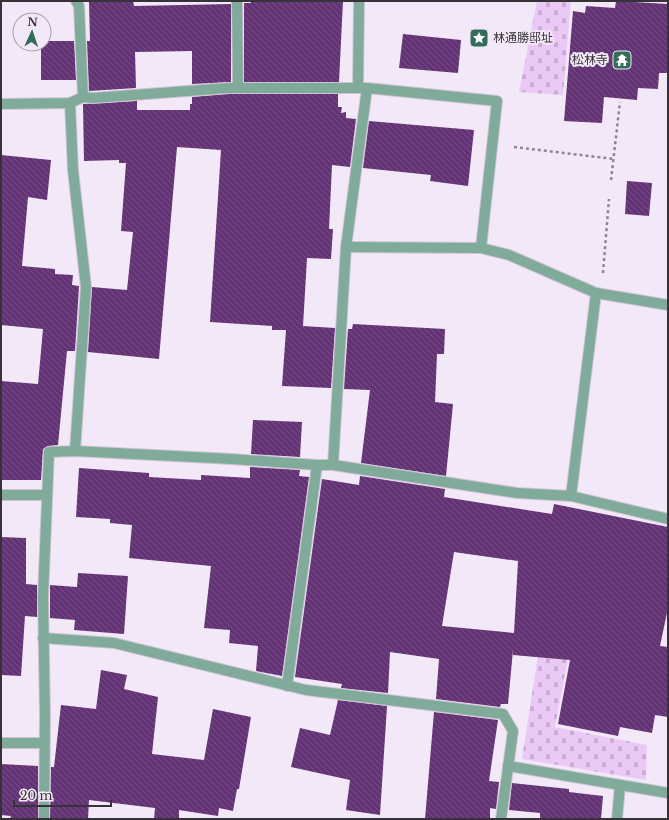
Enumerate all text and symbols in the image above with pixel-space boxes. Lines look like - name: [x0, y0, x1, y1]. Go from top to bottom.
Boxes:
- north arrow: [12, 12, 52, 52]
- text: N: [27, 15, 39, 29]
- place icon: 林通勝邸址: [468, 27, 490, 49]
- place label: 林通勝邸址: [493, 30, 553, 45]
- temple icon: 松林寺: [611, 49, 633, 71]
- place label: 松林寺: [572, 52, 608, 67]
- scale bar: [14, 782, 111, 808]
- text: 20 m: [20, 788, 52, 803]

